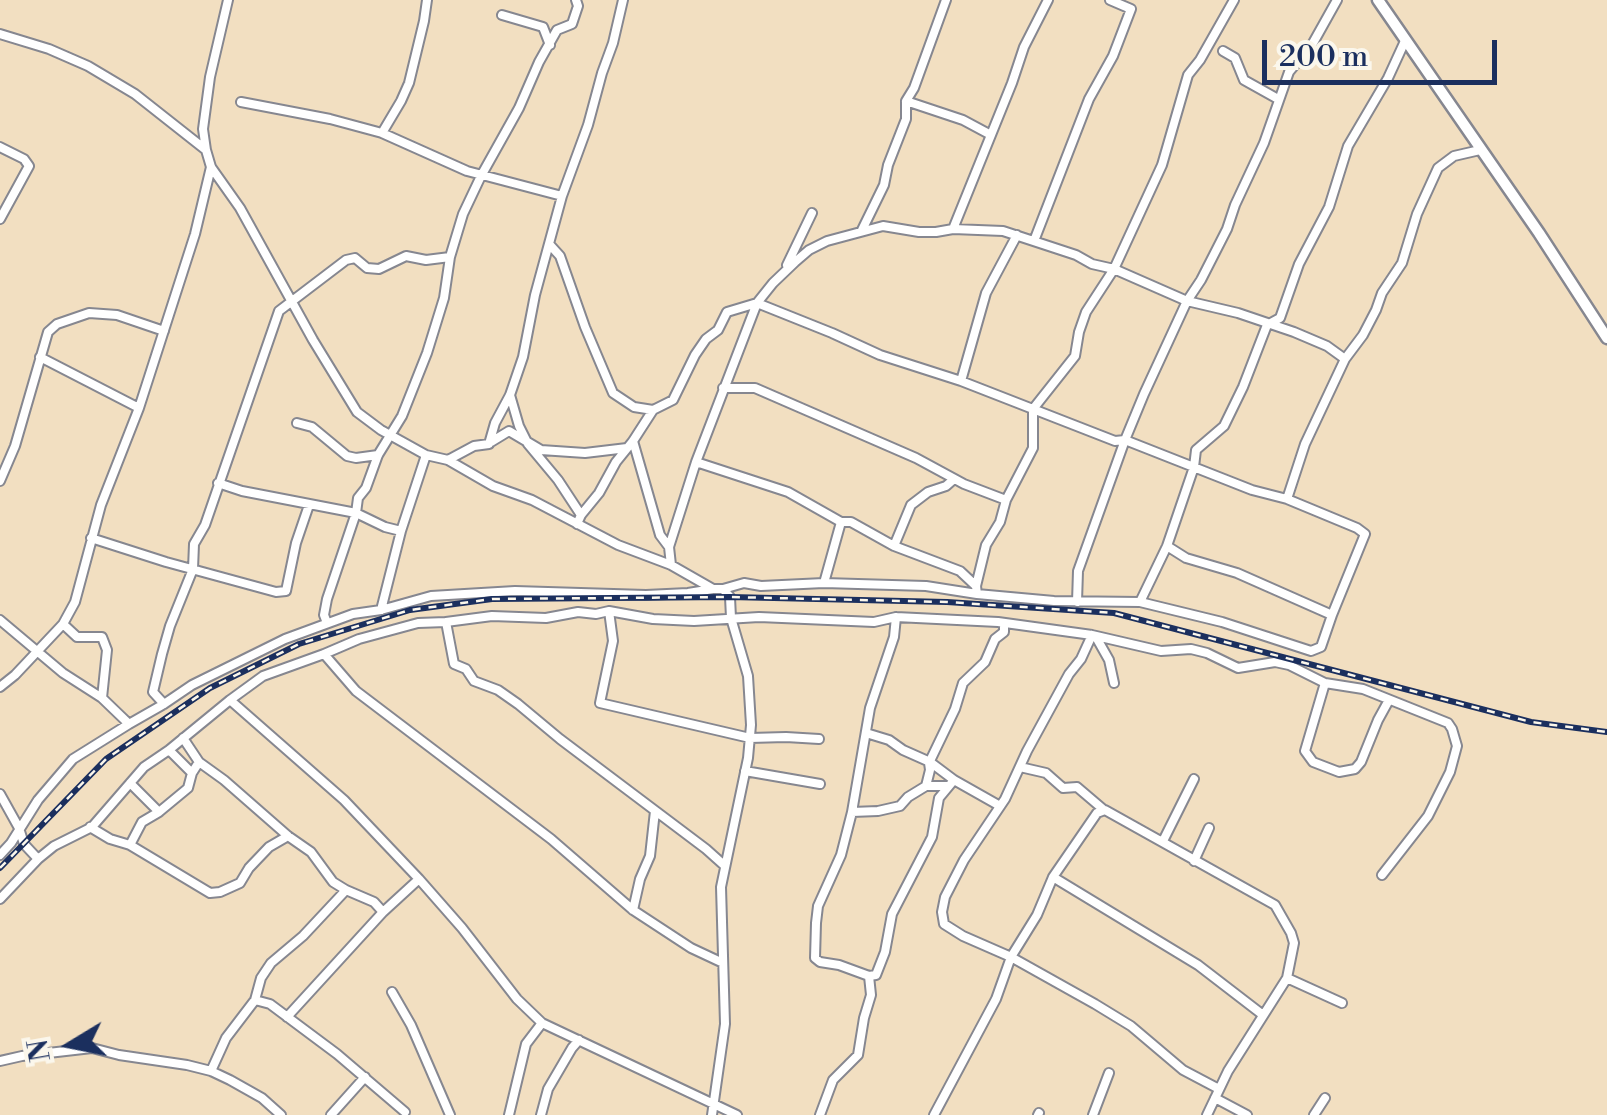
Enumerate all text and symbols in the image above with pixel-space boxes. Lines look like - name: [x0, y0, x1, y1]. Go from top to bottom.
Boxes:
- scale bar: [1267, 20, 1502, 82]
- text: 200 m: [1279, 38, 1368, 76]
- north arrow: [20, 995, 120, 1095]
- text: N: [21, 1036, 59, 1064]

